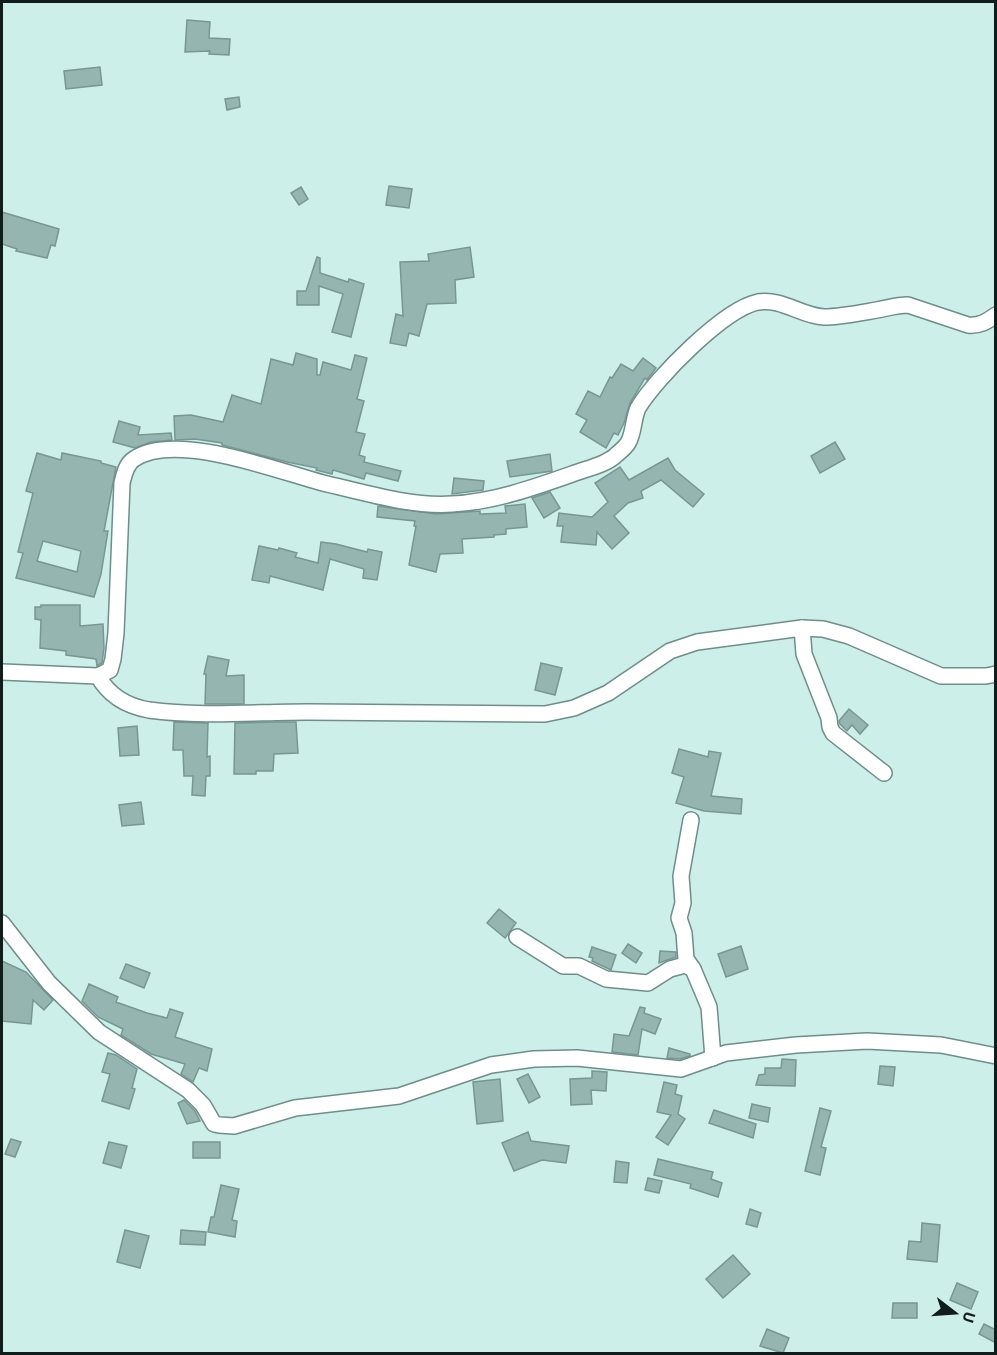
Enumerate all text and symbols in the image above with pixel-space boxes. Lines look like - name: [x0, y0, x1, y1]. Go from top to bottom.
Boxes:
- north arrow: [925, 1283, 985, 1343]
- text: U: [956, 1309, 982, 1326]

